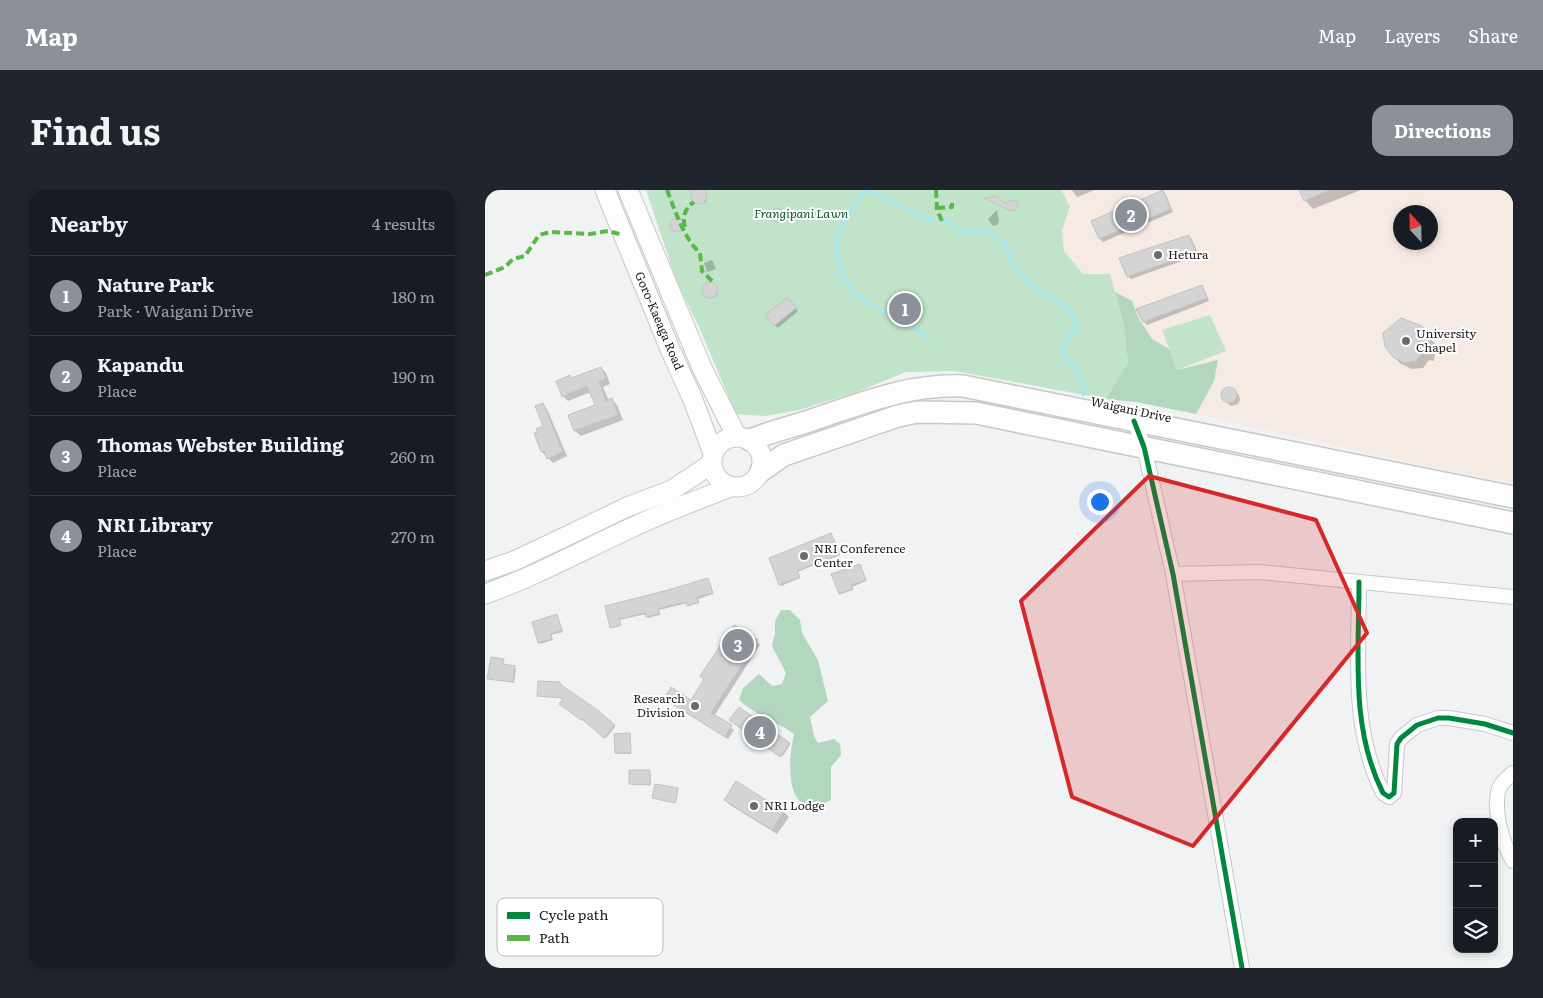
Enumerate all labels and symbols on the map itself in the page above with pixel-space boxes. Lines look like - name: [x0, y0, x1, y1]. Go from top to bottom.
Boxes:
- pin: 2: [1115, 196, 1147, 234]
- park label: Frangipani Lawn: [754, 204, 848, 222]
- north arrow: [1393, 205, 1438, 250]
- place label: Hetura: [1168, 245, 1209, 263]
- marker: Hetura: [1152, 249, 1164, 261]
- street label: Goro-Kaeaga Road: [631, 269, 689, 373]
- pin: 1: [889, 290, 921, 328]
- place label: University Chapel: [1416, 324, 1477, 356]
- marker: University Chapel: [1400, 335, 1412, 347]
- street label: Waigani Drive: [1089, 392, 1173, 426]
- your location: [1087, 489, 1113, 515]
- place label: NRI Conference Center: [814, 539, 906, 571]
- marker: NRI Conference Center: [798, 550, 810, 562]
- pin: 3: [722, 626, 754, 664]
- place label: Research Division: [633, 689, 685, 721]
- marker: Research Division: [689, 700, 701, 712]
- pin: 4: [744, 713, 776, 751]
- place label: NRI Lodge: [764, 796, 825, 814]
- marker: NRI Lodge: [748, 800, 760, 812]
- legend: [497, 898, 663, 956]
- text: Cycle path: [539, 904, 608, 924]
- text: Path: [539, 927, 569, 947]

